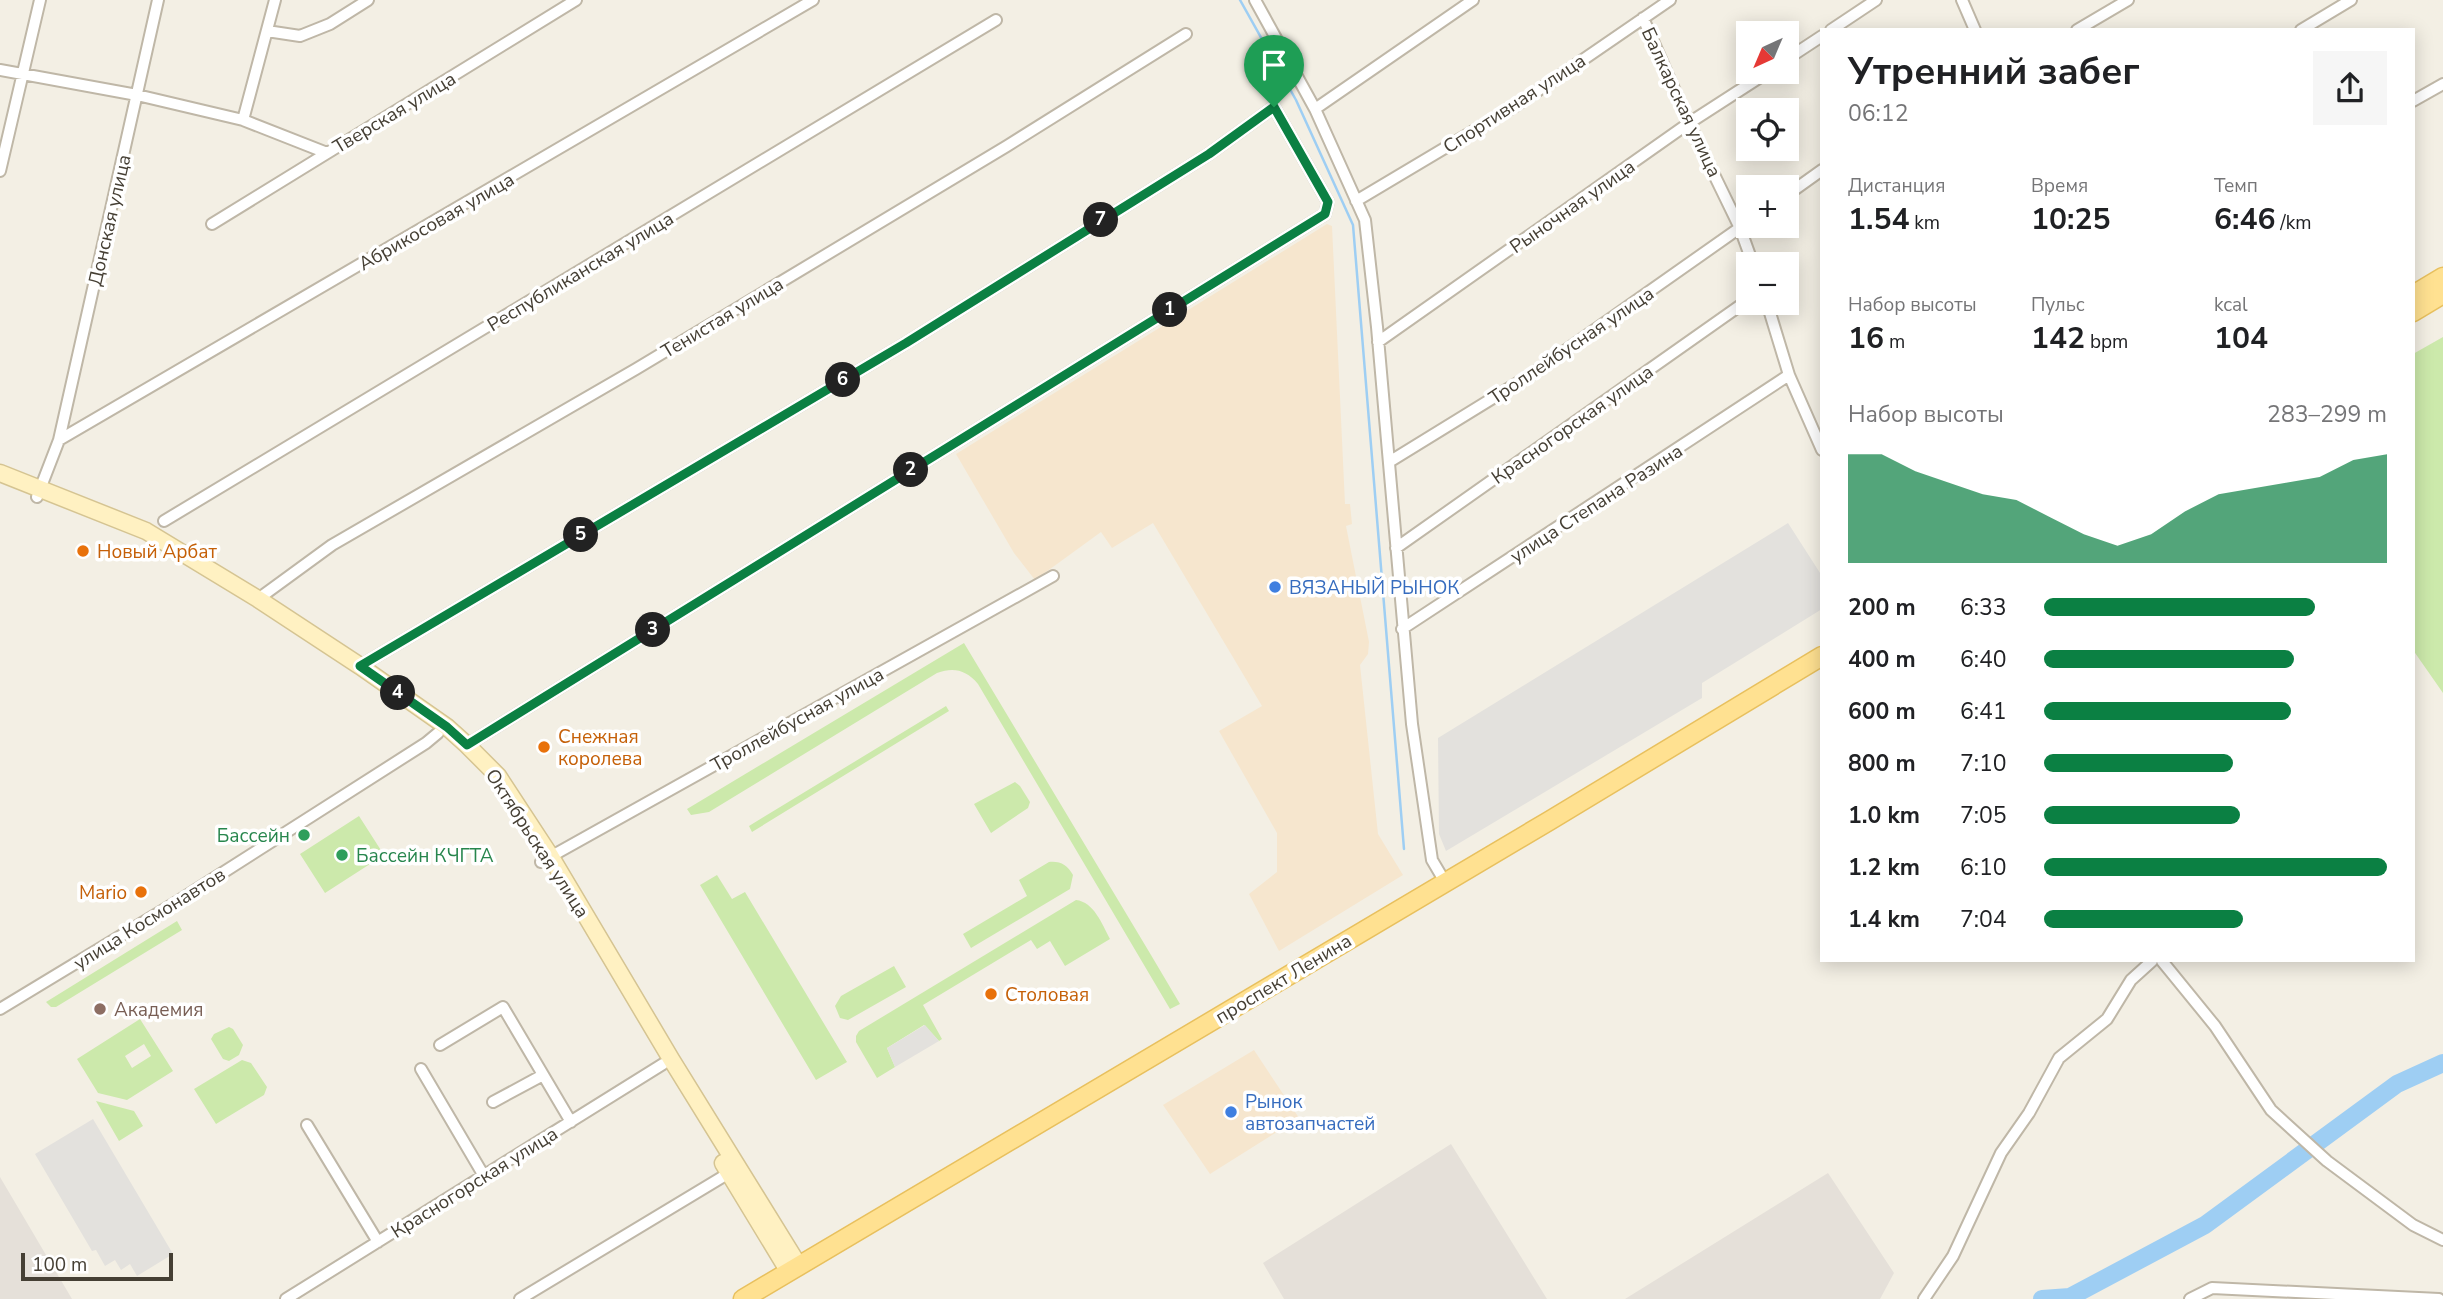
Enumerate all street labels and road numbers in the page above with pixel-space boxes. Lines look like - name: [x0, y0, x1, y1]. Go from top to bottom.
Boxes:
- street label: Балкарская улица: [1635, 23, 1727, 182]
- street label: Спортивная улица: [1438, 48, 1591, 160]
- street label: Тверская улица: [328, 66, 461, 160]
- street label: Донская улица: [82, 152, 138, 288]
- street label: Рыночная улица: [1505, 154, 1640, 260]
- street label: Абрикосовая улица: [354, 167, 519, 277]
- street label: Республиканская улица: [482, 206, 679, 338]
- street label: Тенистая улица: [657, 271, 788, 365]
- street label: Троллейбусная улица: [1484, 281, 1659, 411]
- street label: Красногорская улица: [1486, 359, 1659, 491]
- street label: улица Степана Разина: [1505, 438, 1688, 569]
- street label: Троллейбусная улица: [706, 661, 889, 778]
- street label: Октябрьская улица: [479, 764, 595, 923]
- street label: улица Космонавтов: [69, 862, 230, 976]
- street label: проспект Ленина: [1210, 928, 1357, 1030]
- street label: Красногорская улица: [386, 1121, 563, 1245]

